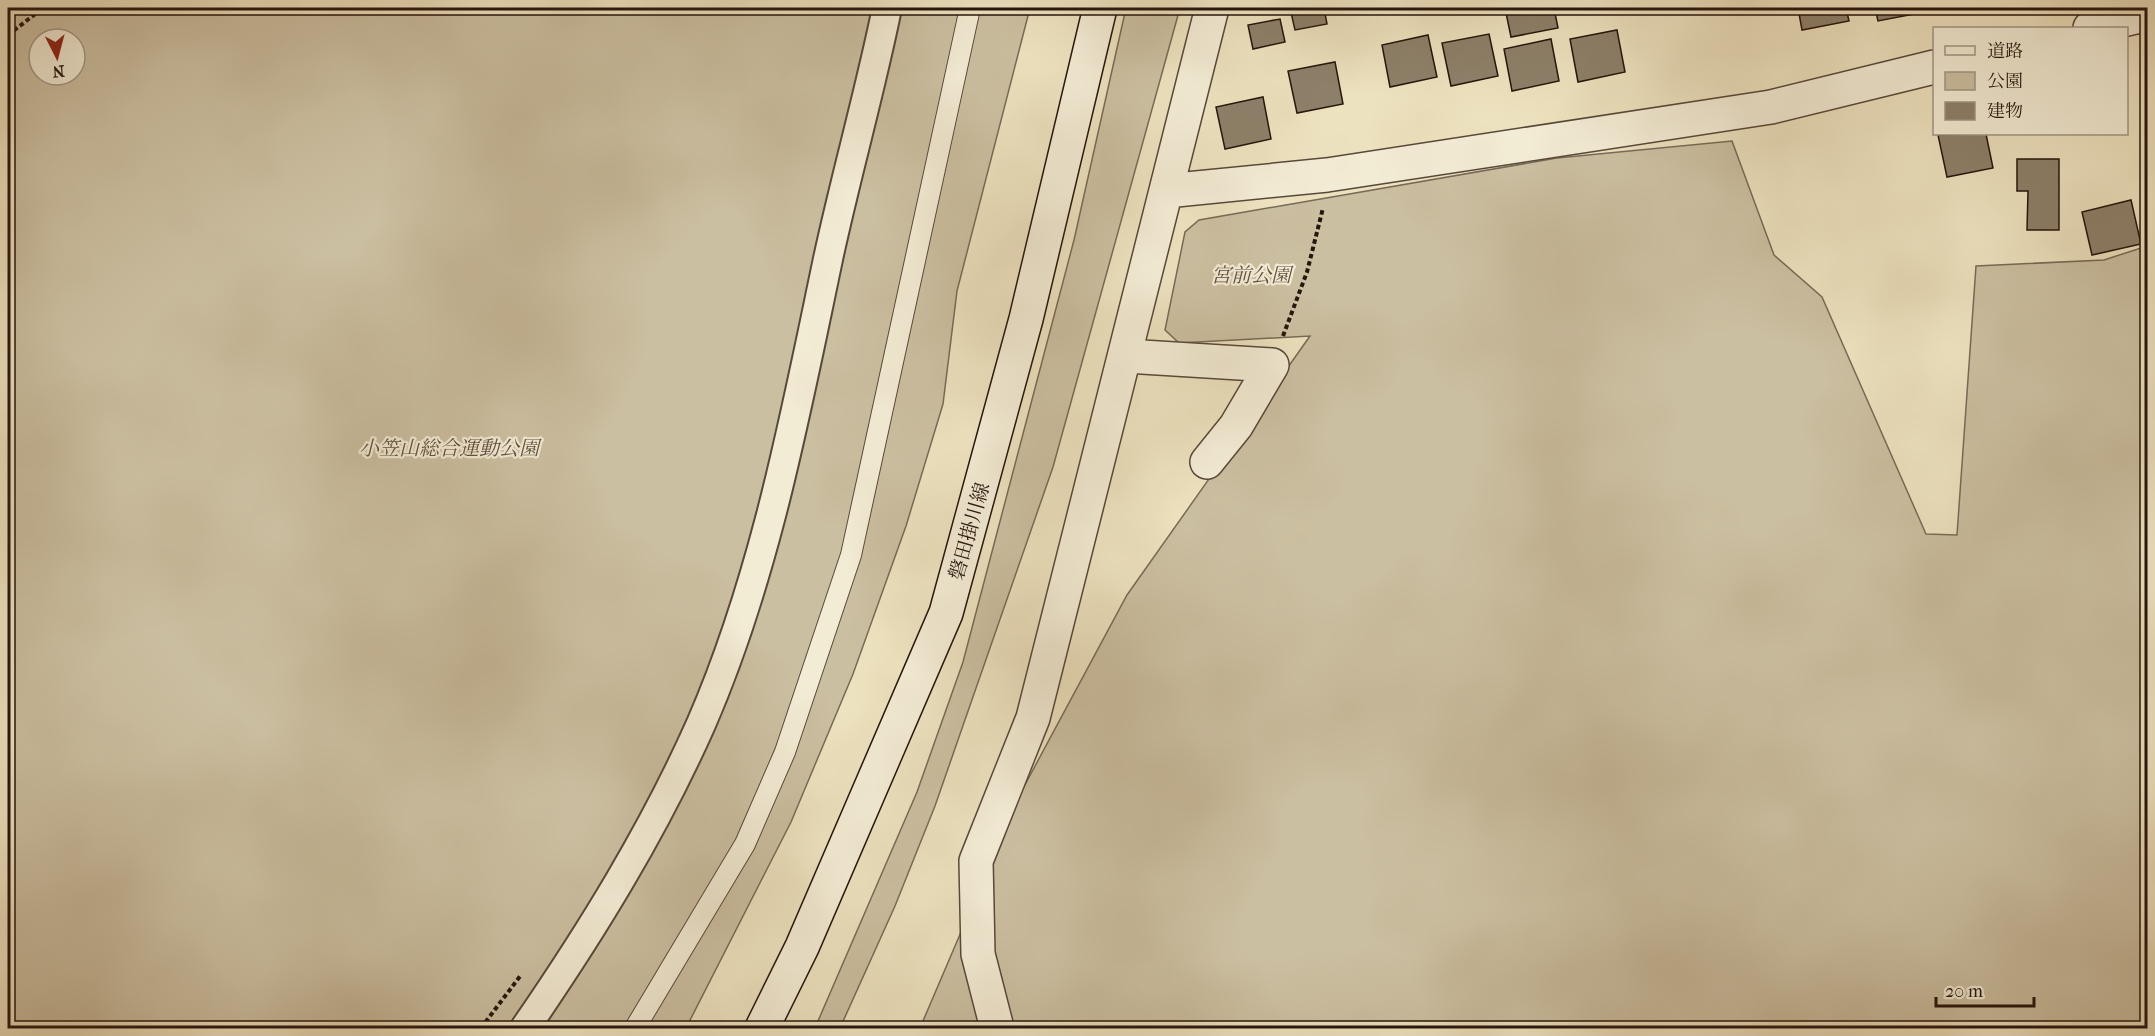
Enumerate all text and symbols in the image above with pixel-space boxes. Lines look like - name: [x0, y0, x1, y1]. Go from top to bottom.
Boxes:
- north arrow: [27, 27, 87, 87]
- legend: [1933, 27, 2128, 135]
- text: 道路: [1987, 41, 2023, 62]
- text: N: [51, 61, 66, 82]
- text: 公園: [1987, 71, 2023, 92]
- text: 建物: [1987, 101, 2023, 122]
- park label: 宮前公園: [1211, 264, 1294, 287]
- park label: 小笠山総合運動公園: [359, 437, 542, 460]
- street label: 磐田掛川線: [945, 480, 994, 582]
- scale bar: [1936, 970, 2034, 1008]
- text: 20 m: [1945, 981, 1983, 1002]

